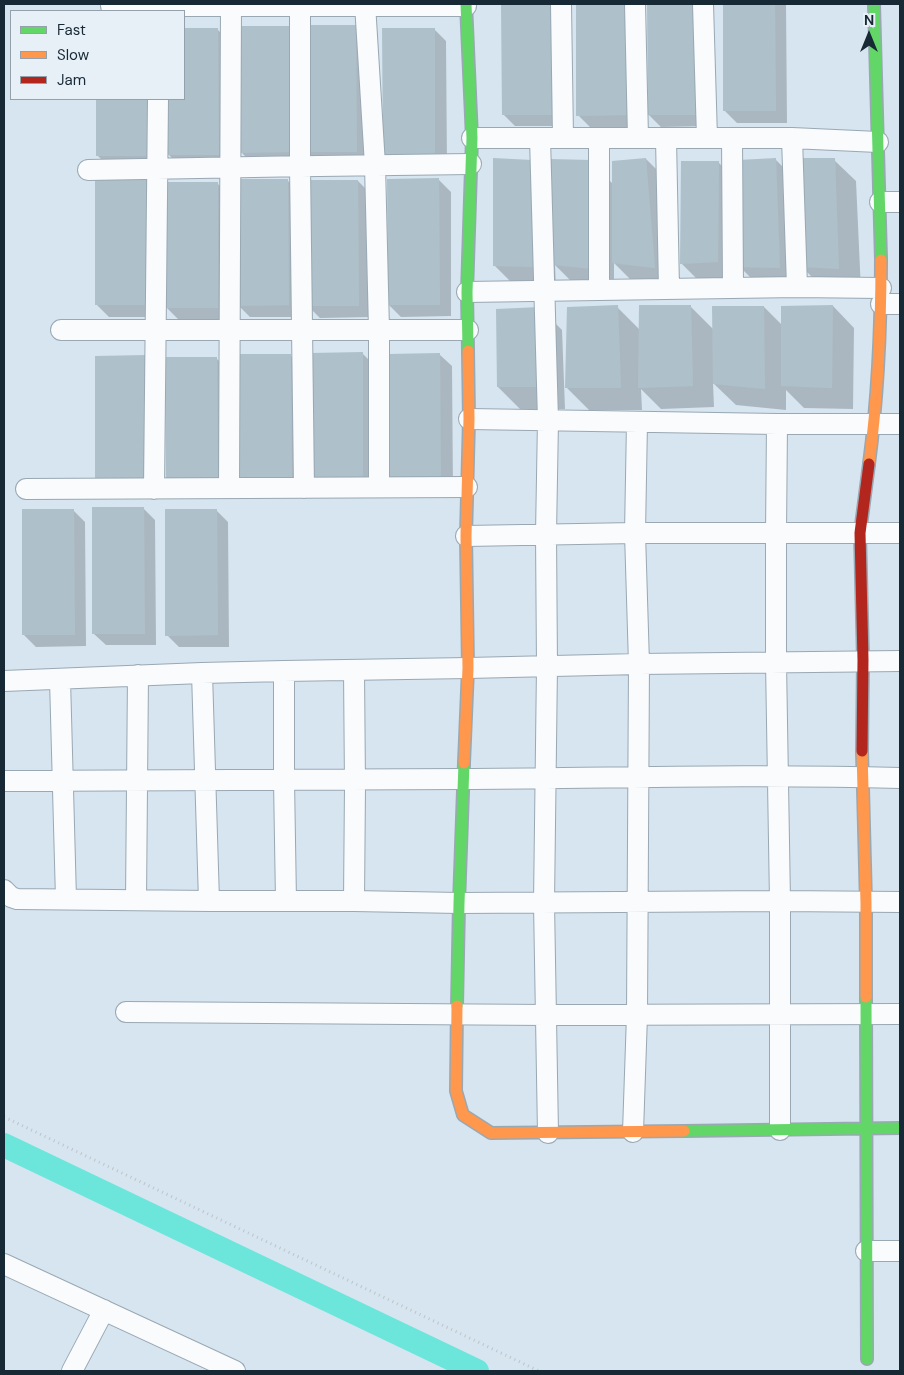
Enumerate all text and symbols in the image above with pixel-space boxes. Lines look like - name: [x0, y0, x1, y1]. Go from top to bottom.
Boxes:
- legend: [10, 10, 185, 100]
- north arrow: [844, 10, 894, 60]
- text: N: [864, 11, 874, 29]
- text: Fast: [57, 20, 86, 40]
- text: Slow: [57, 45, 89, 65]
- text: Jam: [57, 70, 86, 90]

